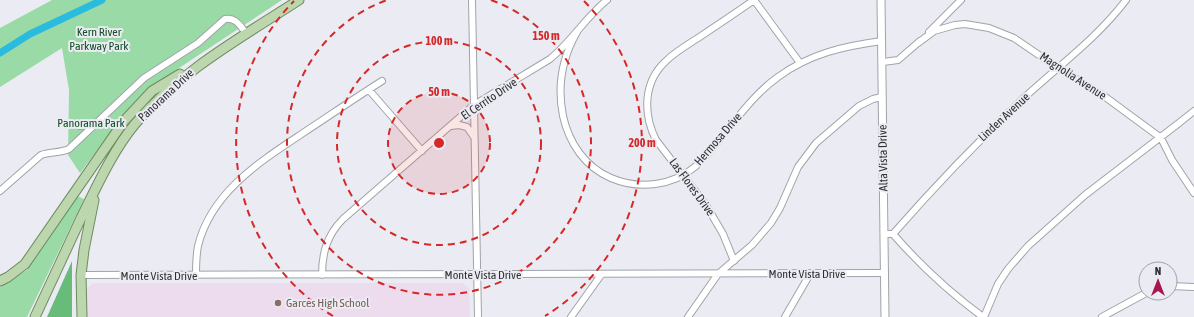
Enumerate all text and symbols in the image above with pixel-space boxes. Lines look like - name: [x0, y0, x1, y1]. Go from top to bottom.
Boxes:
- park label: Kern River Parkway Park: [69, 25, 129, 53]
- text: 150 m: [532, 29, 560, 43]
- text: 100 m: [425, 34, 453, 48]
- street label: Magnolia Avenue: [1037, 49, 1109, 103]
- street label: Panorama Drive: [135, 66, 197, 124]
- street label: El Cerrito Drive: [458, 75, 520, 123]
- text: 50 m: [428, 85, 450, 99]
- street label: Linden Avenue: [975, 90, 1033, 144]
- street label: Hermosa Drive: [691, 110, 745, 168]
- park label: Panorama Park: [57, 116, 125, 130]
- street label: Alta Vista Drive: [875, 125, 891, 191]
- centre of rings: [432, 136, 446, 150]
- text: 200 m: [628, 136, 656, 150]
- street label: Las Flores Drive: [666, 155, 718, 219]
- north arrow: [1138, 261, 1178, 301]
- text: N: [1155, 265, 1161, 277]
- street label: Monte Vista Drive: [769, 267, 845, 281]
- street label: Monte Vista Drive: [445, 268, 521, 282]
- street label: Monte Vista Drive: [121, 269, 197, 283]
- place label: Garces High School: [286, 296, 370, 310]
- marker: Garces High School: [273, 298, 283, 308]

